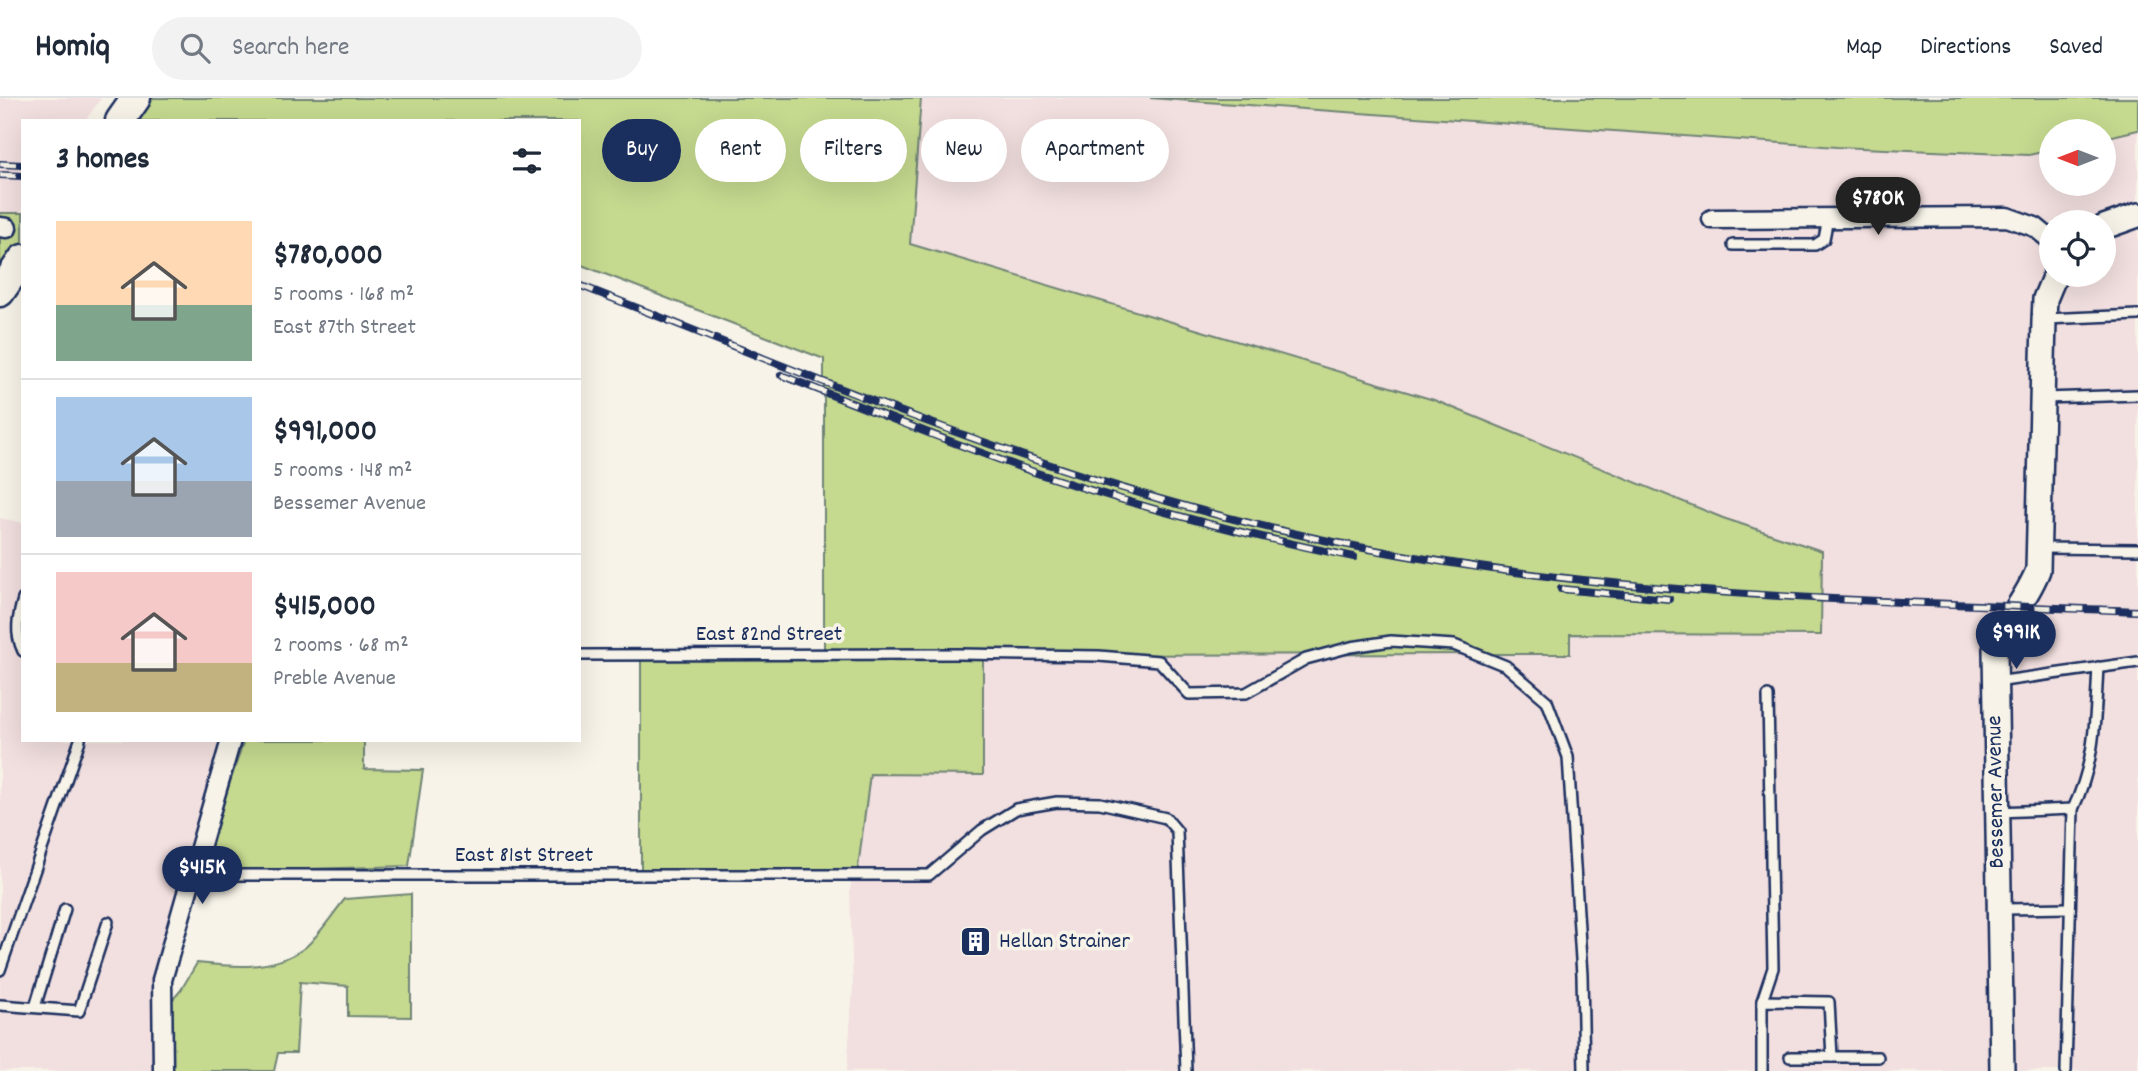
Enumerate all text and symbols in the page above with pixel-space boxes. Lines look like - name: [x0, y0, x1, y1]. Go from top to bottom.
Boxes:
- search box: [152, 17, 642, 80]
- text: Homiq: [35, 25, 110, 72]
- icon: search: [176, 29, 214, 67]
- text: Search here: [232, 30, 349, 67]
- text: Map: [1846, 31, 1882, 65]
- text: Directions: [1920, 31, 2011, 65]
- text: Saved: [2049, 31, 2103, 65]
- chip: Buy: [602, 119, 681, 182]
- chip: Rent: [695, 119, 786, 182]
- chip: Filters: [800, 119, 907, 182]
- chip: New: [921, 119, 1007, 182]
- chip: Apartment: [1021, 119, 1169, 182]
- north arrow: [2039, 119, 2116, 196]
- map controls: [2039, 119, 2116, 287]
- text: 3 homes: [56, 140, 150, 183]
- icon: filters: [508, 142, 546, 180]
- pin: $780K: [1829, 178, 1927, 237]
- text: $780K: [1852, 183, 1904, 216]
- button: locate: [2039, 210, 2116, 287]
- text: $780,000: [273, 236, 383, 279]
- icon: home: [112, 249, 196, 333]
- text: 5 rooms · 168 m²: [273, 279, 414, 312]
- text: East 87th Street: [273, 312, 416, 345]
- text: $991,000: [273, 412, 377, 455]
- icon: home: [112, 425, 196, 509]
- text: 5 rooms · 148 m²: [273, 455, 412, 488]
- text: Bessemer Avenue: [273, 488, 426, 521]
- text: $415,000: [273, 587, 376, 630]
- icon: home: [112, 600, 196, 684]
- pin: $991K: [1967, 612, 2065, 671]
- text: $991K: [1992, 617, 2040, 650]
- street label: East 82nd Street: [696, 619, 842, 652]
- text: 2 rooms · 68 m²: [273, 630, 409, 663]
- text: Preble Avenue: [273, 663, 396, 696]
- street label: Bessemer Avenue: [1979, 715, 2015, 869]
- street label: East 81st Street: [455, 840, 593, 873]
- pin: $415K: [153, 846, 251, 906]
- text: $415K: [178, 852, 226, 885]
- building icon: Hellan Strainer: [959, 925, 993, 959]
- place label: Hellan Strainer: [999, 926, 1130, 959]

